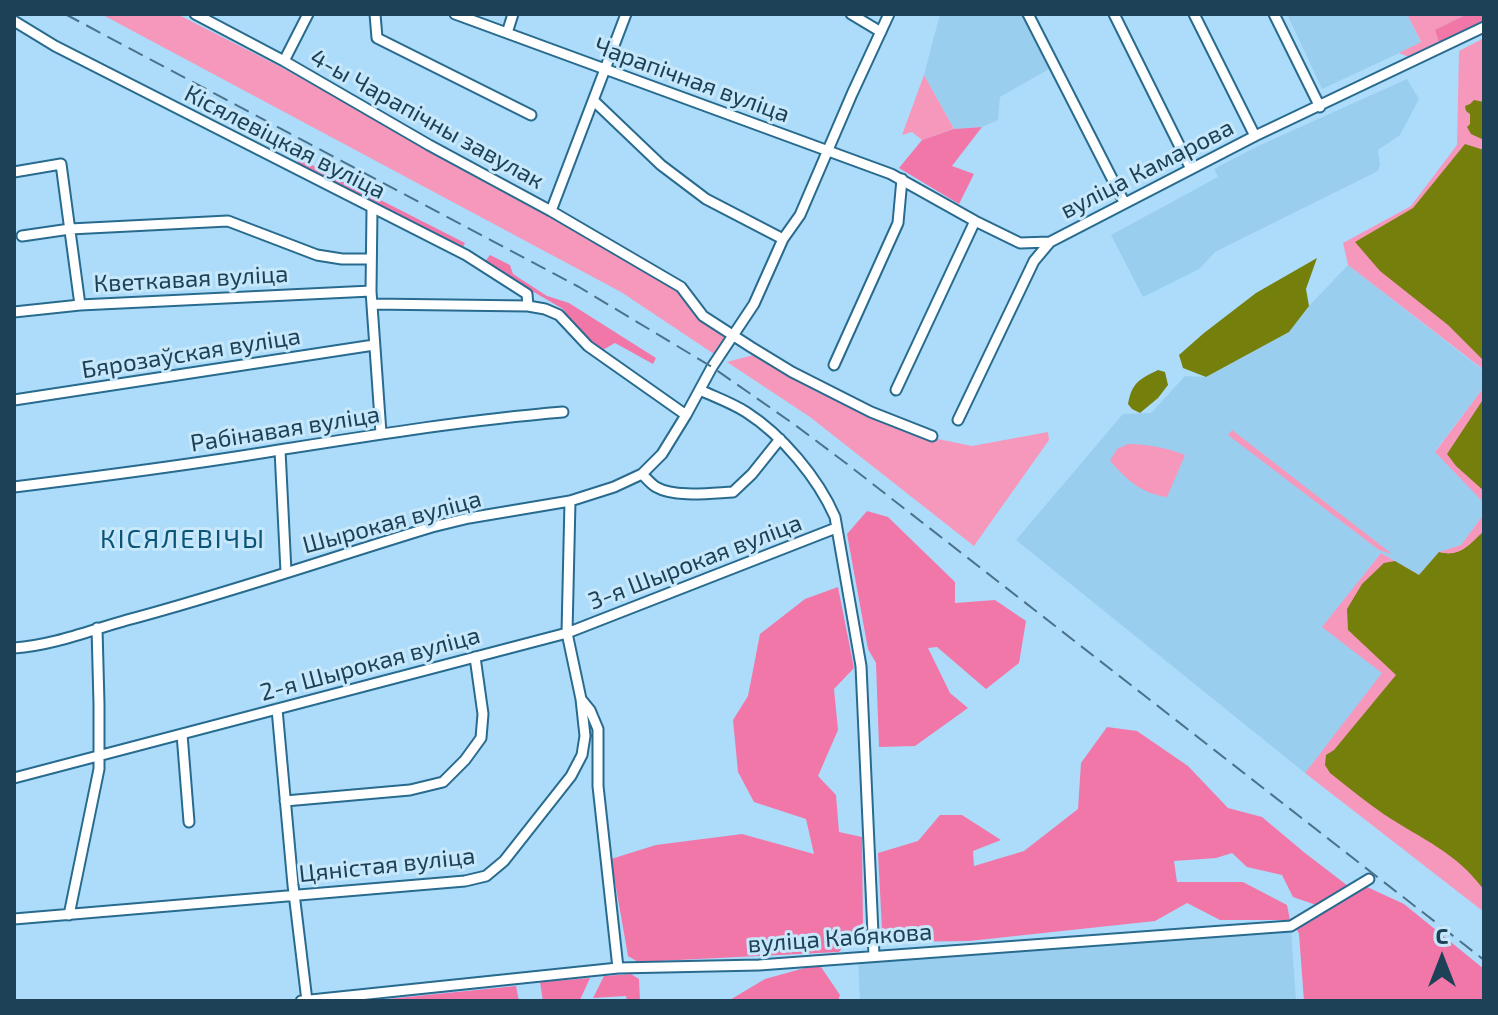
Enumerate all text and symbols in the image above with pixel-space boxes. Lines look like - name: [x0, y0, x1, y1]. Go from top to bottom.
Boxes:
- street label: Чарапічная вуліца: [590, 31, 794, 129]
- street label: 4-ы Чарапічны завулак: [305, 43, 549, 195]
- street label: Кісялевіцкая вуліца: [180, 79, 390, 205]
- street label: вуліца Камарова: [1056, 113, 1238, 225]
- street label: Кветкавая вуліца: [93, 260, 289, 298]
- street label: Бярозаўская вуліца: [80, 321, 302, 385]
- street label: Рабінавая вуліца: [188, 400, 382, 458]
- street label: Шырокая вуліца: [299, 484, 485, 560]
- street label: 3-я Шырокая вуліца: [584, 508, 806, 616]
- district label: КІСЯЛЕВІЧЫ: [100, 523, 266, 555]
- street label: 2-я Шырокая вуліца: [257, 621, 483, 707]
- street label: Цяністая вуліца: [298, 841, 476, 889]
- street label: вуліца Кабякова: [747, 917, 933, 959]
- north arrow: [1402, 919, 1482, 999]
- text: С: [1436, 922, 1448, 948]

